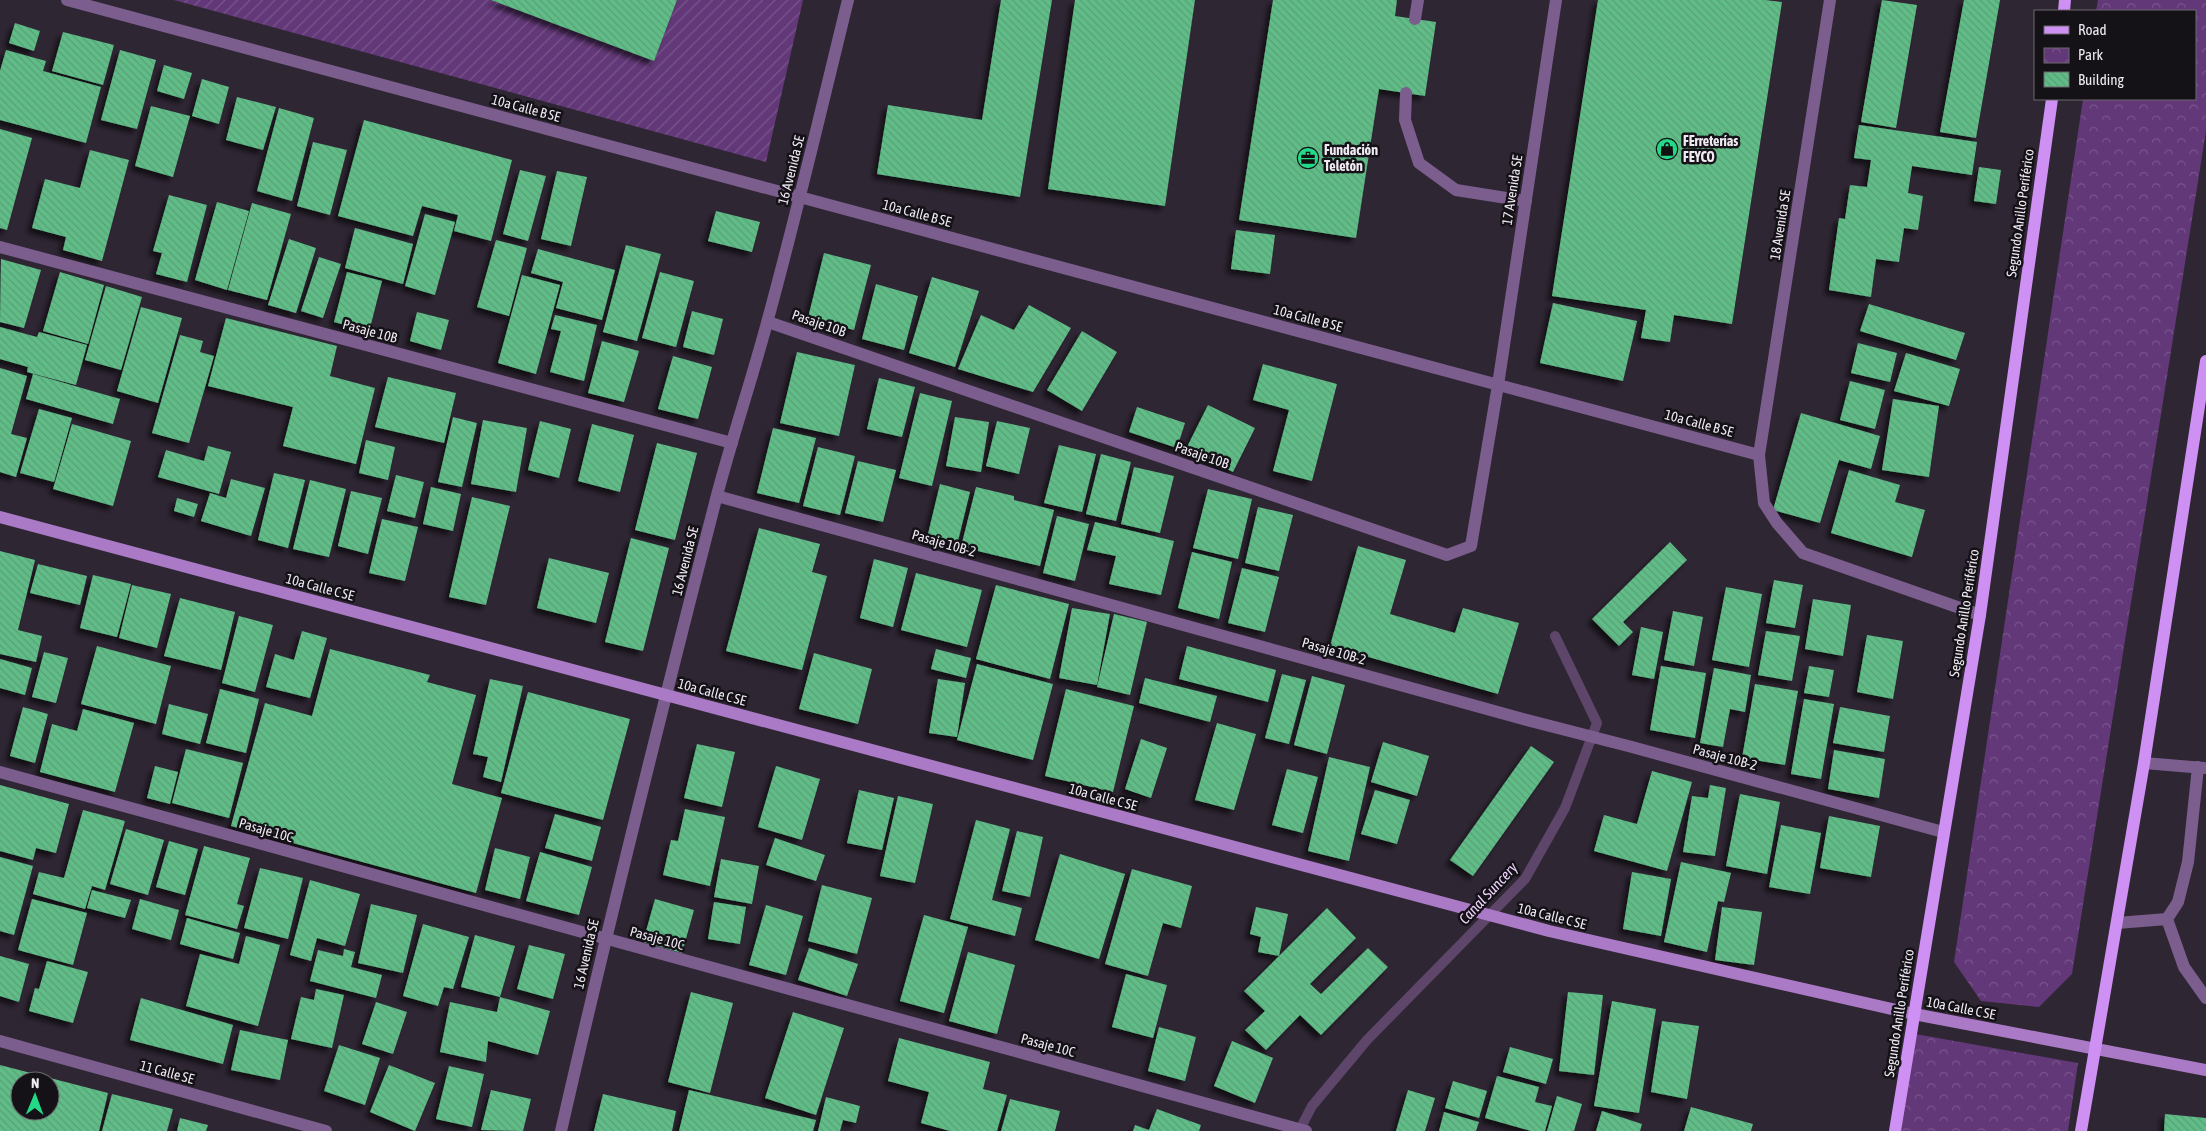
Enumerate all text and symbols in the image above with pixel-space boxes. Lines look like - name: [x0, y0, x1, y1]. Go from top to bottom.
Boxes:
- legend: [2034, 10, 2196, 100]
- text: Road: [2078, 21, 2107, 38]
- text: Park: [2078, 46, 2103, 63]
- text: Building: [2078, 71, 2124, 88]
- street label: 10a Calle B SE: [490, 91, 562, 125]
- place label: FErreterías FEYCO: [1683, 133, 1738, 165]
- street label: 16 Avenida SE: [775, 134, 807, 206]
- shop icon: FErreterías FEYCO: [1655, 137, 1679, 161]
- place label: Fundación Teletón: [1324, 142, 1378, 174]
- office icon: Fundación Teletón: [1296, 146, 1320, 170]
- street label: Segundo Anillo Periférico: [2003, 148, 2037, 278]
- street label: 17 Avenida SE: [1499, 154, 1525, 226]
- street label: 18 Avenida SE: [1767, 189, 1793, 261]
- street label: 10a Calle B SE: [881, 196, 953, 230]
- street label: 10a Calle B SE: [1272, 301, 1344, 335]
- street label: Pasaje 10B: [790, 306, 848, 340]
- street label: Pasaje 10B: [341, 316, 399, 346]
- street label: 10a Calle B SE: [1663, 406, 1735, 440]
- street label: Pasaje 10B: [1173, 438, 1231, 472]
- street label: 16 Avenida SE: [669, 525, 701, 597]
- street label: Pasaje 10B-2: [910, 526, 978, 560]
- street label: Segundo Anillo Periférico: [1946, 548, 1982, 678]
- street label: 10a Calle C SE: [284, 570, 356, 604]
- street label: Pasaje 10B-2: [1300, 634, 1368, 668]
- street label: 10a Calle C SE: [676, 675, 748, 709]
- street label: Pasaje 10B-2: [1691, 741, 1759, 773]
- street label: 10a Calle C SE: [1067, 780, 1139, 814]
- street label: Pasaje 10C: [237, 815, 296, 846]
- water label: Canal Suncery: [1455, 858, 1521, 927]
- street label: 10a Calle C SE: [1516, 900, 1588, 932]
- street label: 16 Avenida SE: [570, 918, 602, 990]
- street label: Pasaje 10C: [628, 923, 687, 953]
- street label: Segundo Anillo Periférico: [1881, 948, 1917, 1078]
- street label: 10a Calle C SE: [1925, 993, 1997, 1023]
- street label: Pasaje 10C: [1019, 1030, 1078, 1060]
- street label: 11 Calle SE: [138, 1057, 196, 1087]
- north arrow: [10, 1071, 60, 1121]
- text: N: [31, 1075, 39, 1091]

